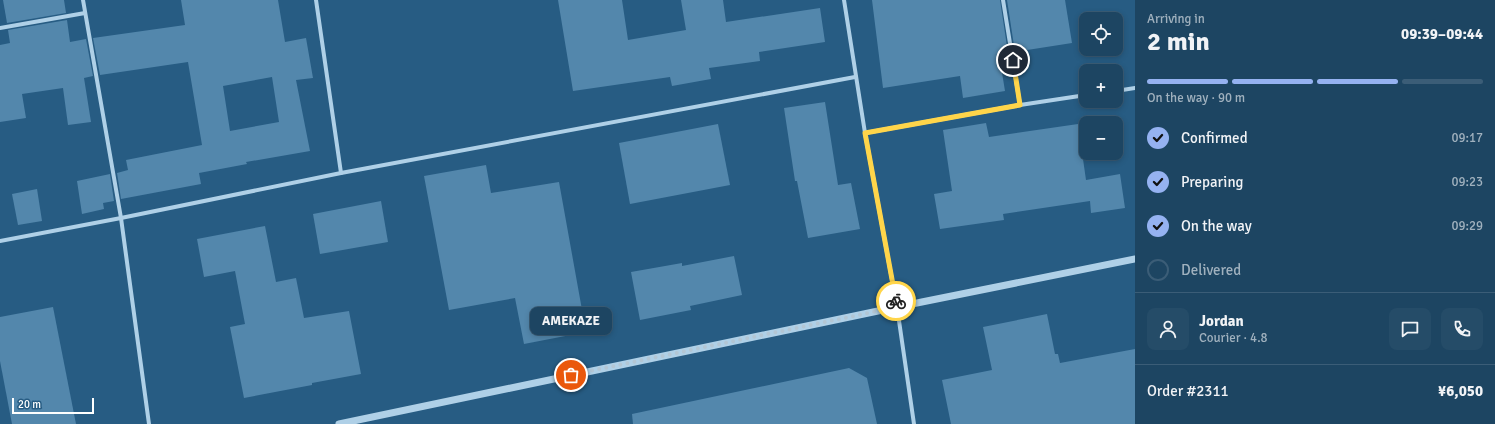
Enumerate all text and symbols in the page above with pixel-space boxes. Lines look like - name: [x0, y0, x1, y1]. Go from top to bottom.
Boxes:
- text: Arriving in: [1147, 11, 1205, 27]
- map controls: [1079, 12, 1123, 160]
- button: locate: [1079, 12, 1123, 56]
- text: 09:39–09:44: [1401, 25, 1483, 43]
- text: 2 min: [1147, 26, 1210, 58]
- pin: [996, 43, 1030, 77]
- icon: home: [1002, 49, 1024, 71]
- button: +: [1079, 64, 1123, 108]
- text: On the way · 90 m: [1147, 90, 1245, 106]
- button: −: [1079, 116, 1123, 160]
- icon: check: [1147, 127, 1169, 149]
- text: Confirmed: [1181, 129, 1248, 147]
- text: 09:17: [1451, 130, 1483, 146]
- icon: check: [1147, 171, 1169, 193]
- text: Preparing: [1181, 173, 1244, 191]
- text: 09:23: [1451, 174, 1483, 190]
- icon: check: [1147, 215, 1169, 237]
- text: On the way: [1181, 217, 1252, 235]
- text: 09:29: [1451, 218, 1483, 234]
- text: Delivered: [1181, 261, 1241, 279]
- courier: [876, 281, 916, 321]
- icon: bike: [885, 290, 907, 312]
- callout: AMEKAZE: [530, 307, 612, 335]
- button: person: [1147, 308, 1189, 350]
- button: chat: [1389, 308, 1431, 350]
- button: phone: [1441, 308, 1483, 350]
- text: Jordan: [1199, 312, 1244, 330]
- text: AMEKAZE: [542, 313, 600, 329]
- text: Courier · 4.8: [1199, 330, 1268, 346]
- pin: [554, 358, 588, 392]
- icon: bag: [560, 364, 582, 386]
- text: Order #2311: [1147, 382, 1229, 400]
- text: ¥6,050: [1438, 382, 1483, 400]
- scale bar: [12, 396, 94, 415]
- text: 20 m: [18, 398, 41, 411]

